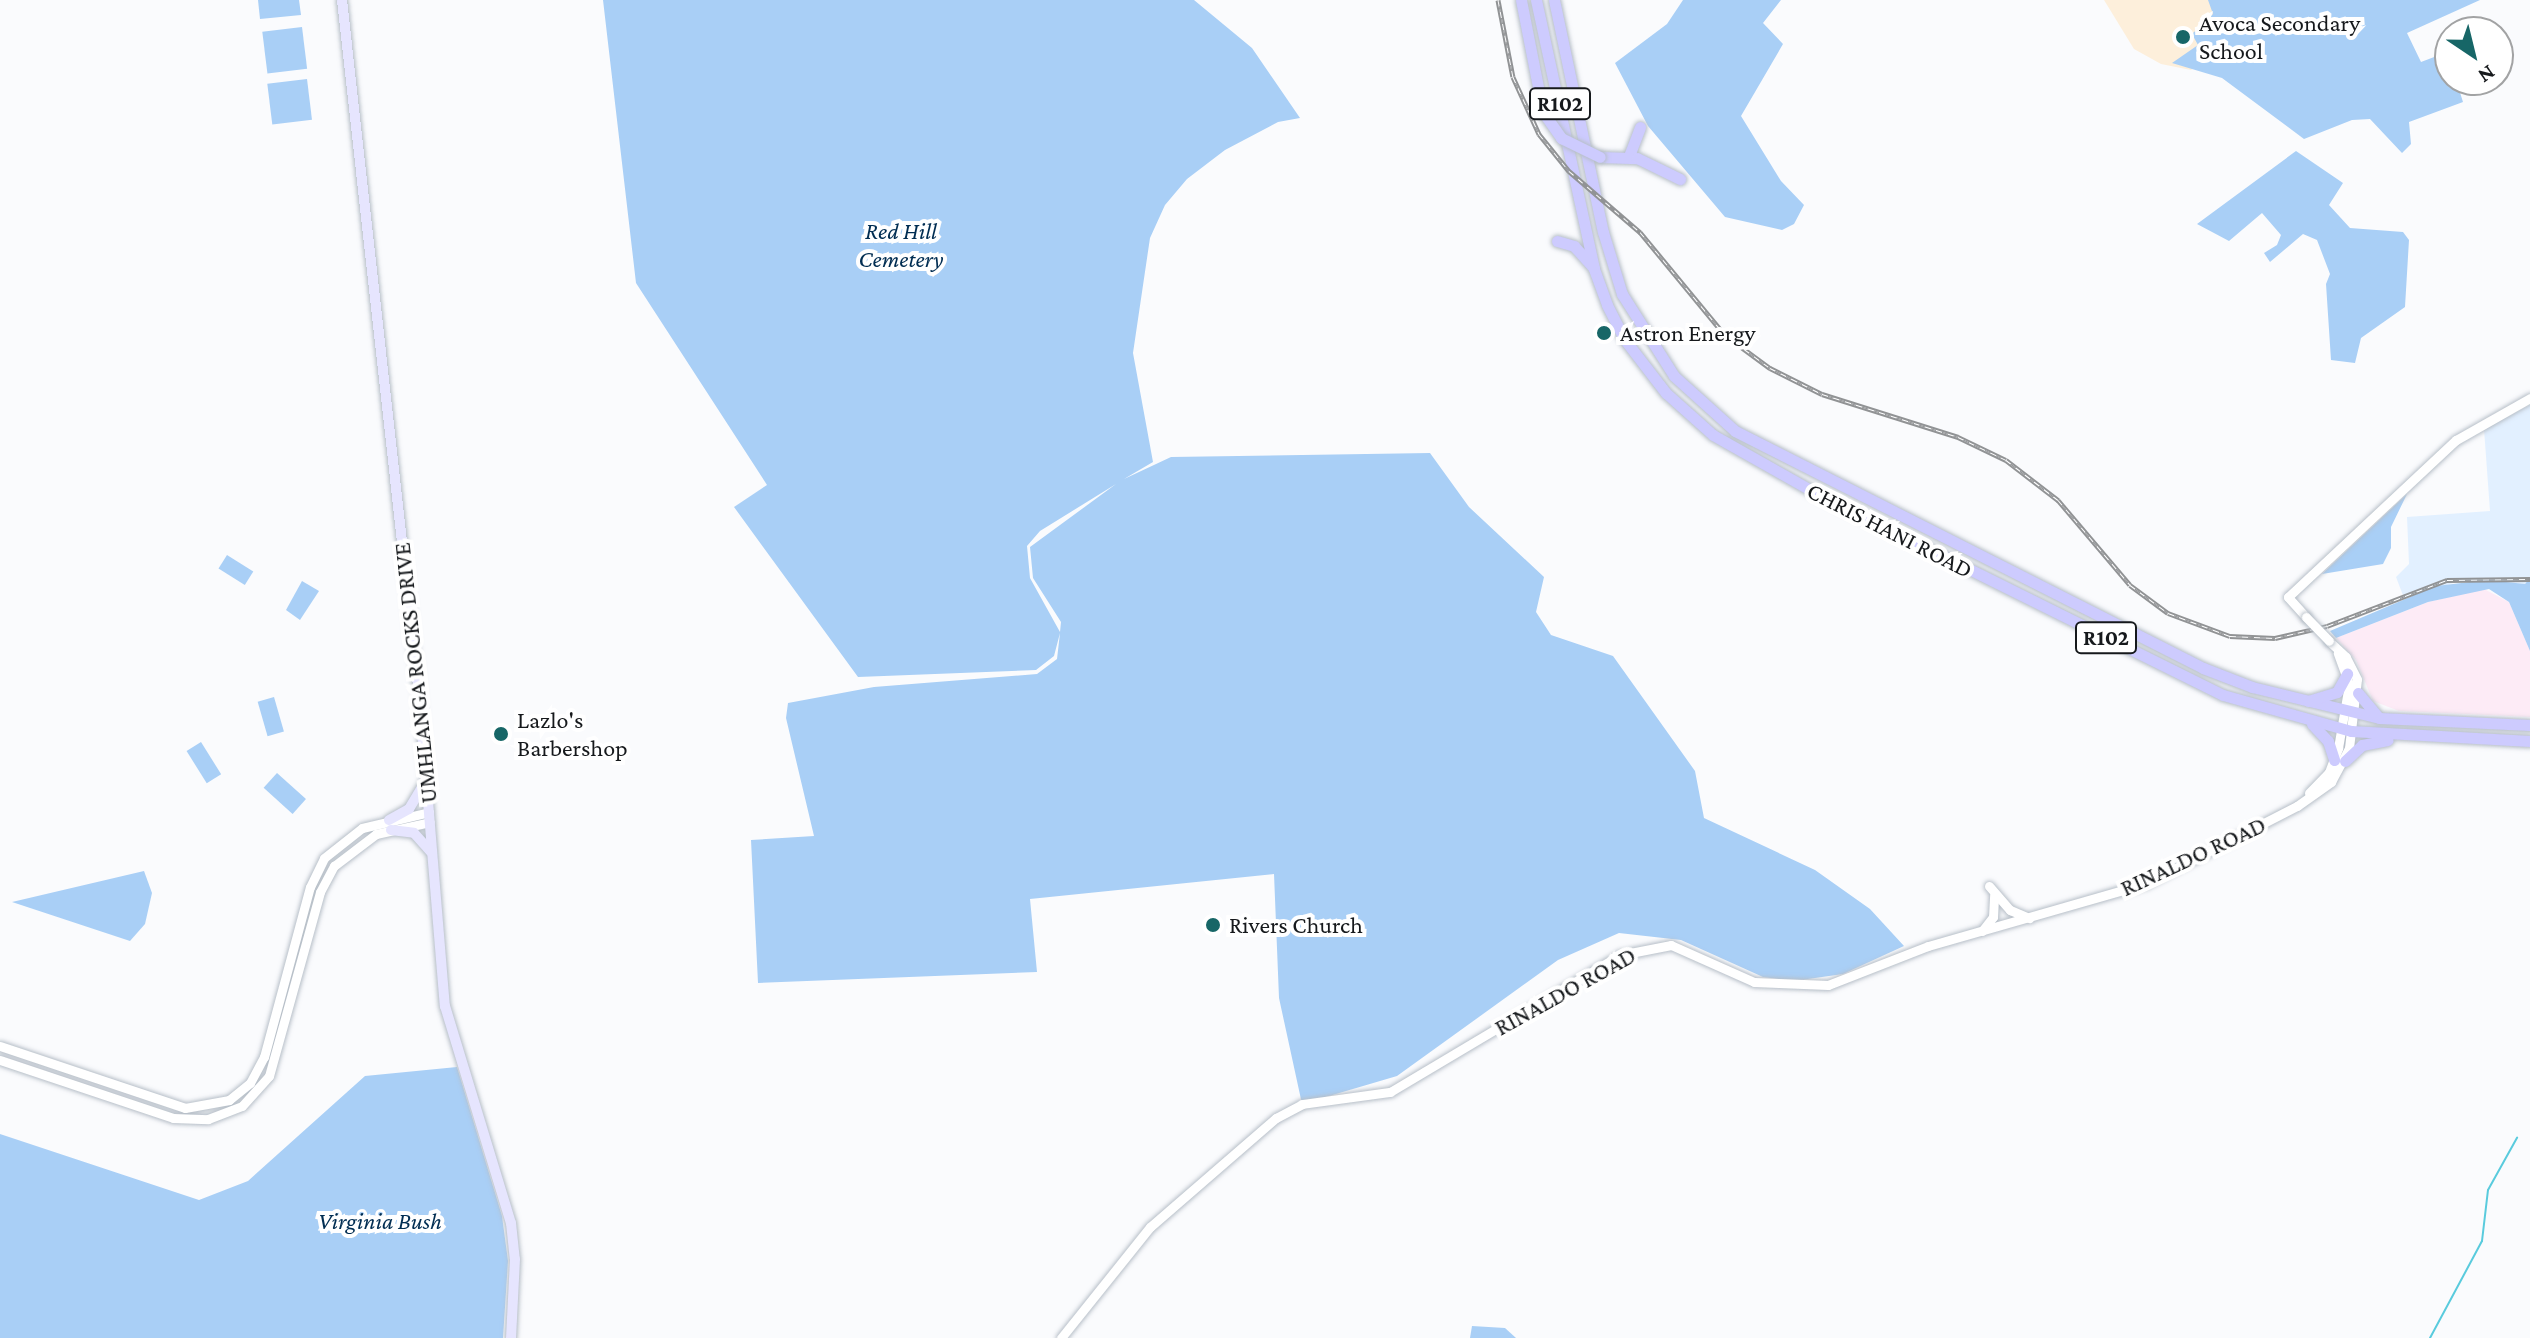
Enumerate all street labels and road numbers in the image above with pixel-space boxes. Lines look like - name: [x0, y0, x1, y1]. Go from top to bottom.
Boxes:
- road number: R102: [1528, 86, 1592, 122]
- street label: CHRIS HANI ROAD: [1802, 476, 1978, 584]
- street label: UMHLANGA ROCKS DRIVE: [387, 541, 443, 805]
- road number: R102: [2074, 620, 2138, 656]
- street label: RINALDO ROAD: [2116, 810, 2270, 902]
- street label: RINALDO ROAD: [1489, 940, 1641, 1042]

